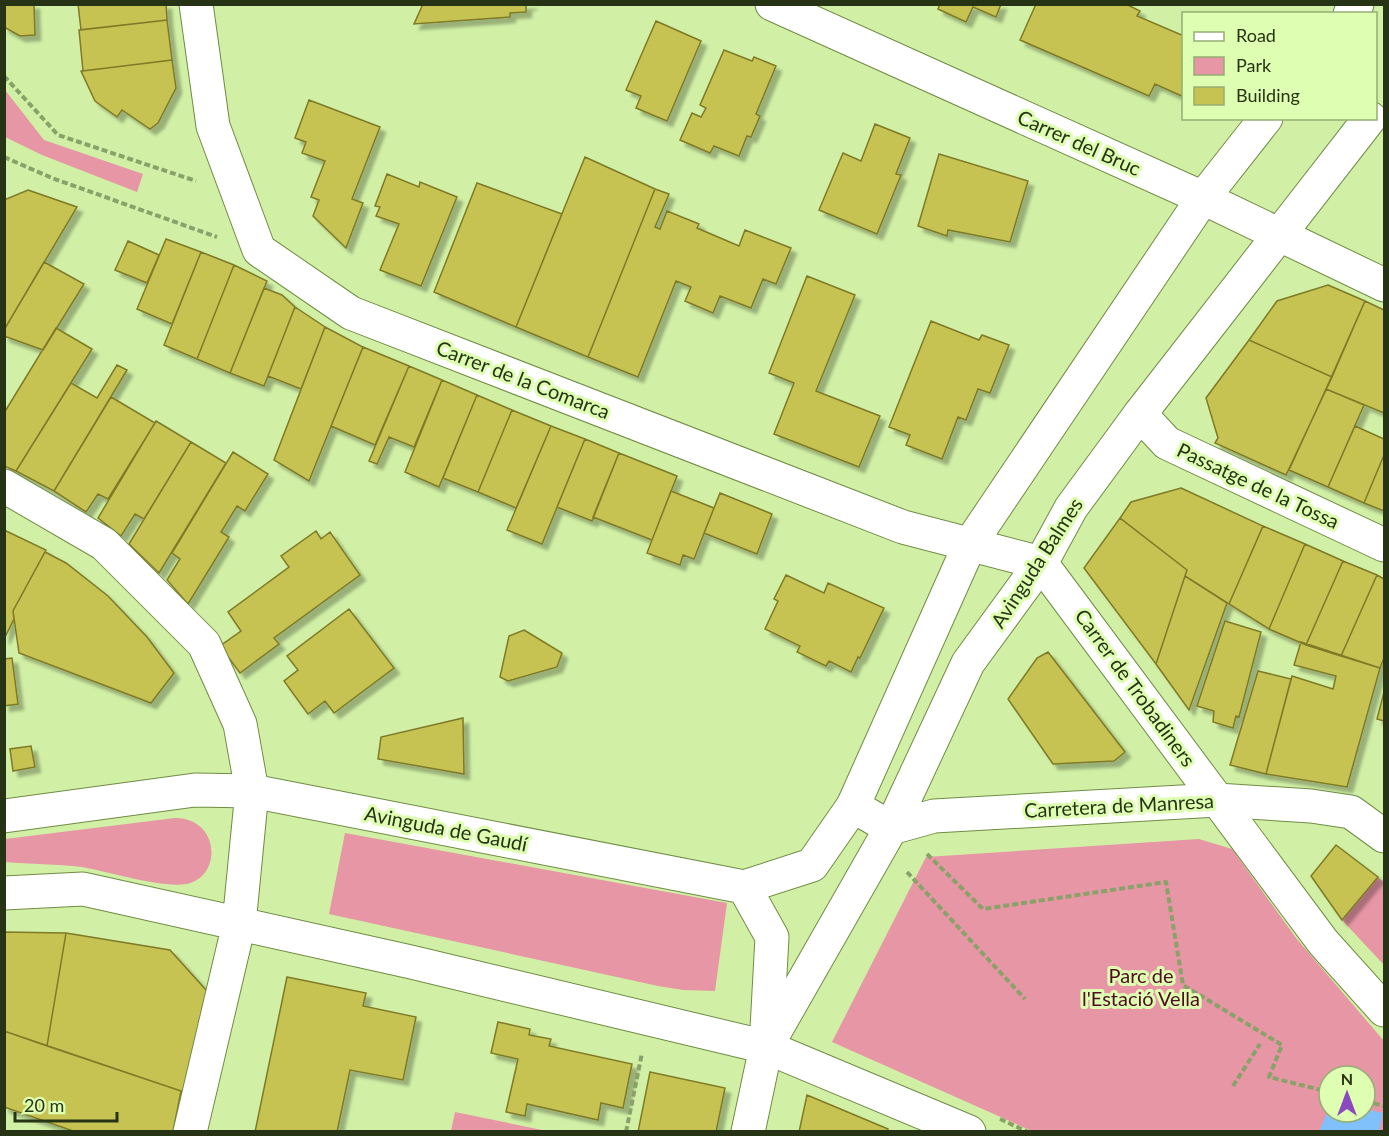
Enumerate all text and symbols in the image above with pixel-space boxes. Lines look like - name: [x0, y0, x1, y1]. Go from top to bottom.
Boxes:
- legend: [1182, 12, 1377, 120]
- text: Road: [1236, 24, 1276, 46]
- text: Park: [1236, 54, 1272, 76]
- text: Building: [1236, 84, 1300, 106]
- street label: Carrer del Bruc: [1014, 104, 1145, 180]
- street label: Carrer de la Comarca: [433, 335, 614, 423]
- street label: Passatge de la Tossa: [1174, 437, 1343, 533]
- street label: Avinguda Balmes: [985, 493, 1087, 632]
- street label: Carrer de Trobadiners: [1071, 604, 1201, 771]
- street label: Carretera de Manresa: [1023, 788, 1214, 822]
- street label: Avinguda de Gaudí: [363, 800, 531, 856]
- park label: Parc de l'Estació Vella: [1082, 963, 1200, 1010]
- north arrow: [1317, 1064, 1377, 1124]
- text: N: [1341, 1069, 1353, 1088]
- scale bar: [15, 1085, 117, 1123]
- text: 20 m: [24, 1094, 64, 1116]

